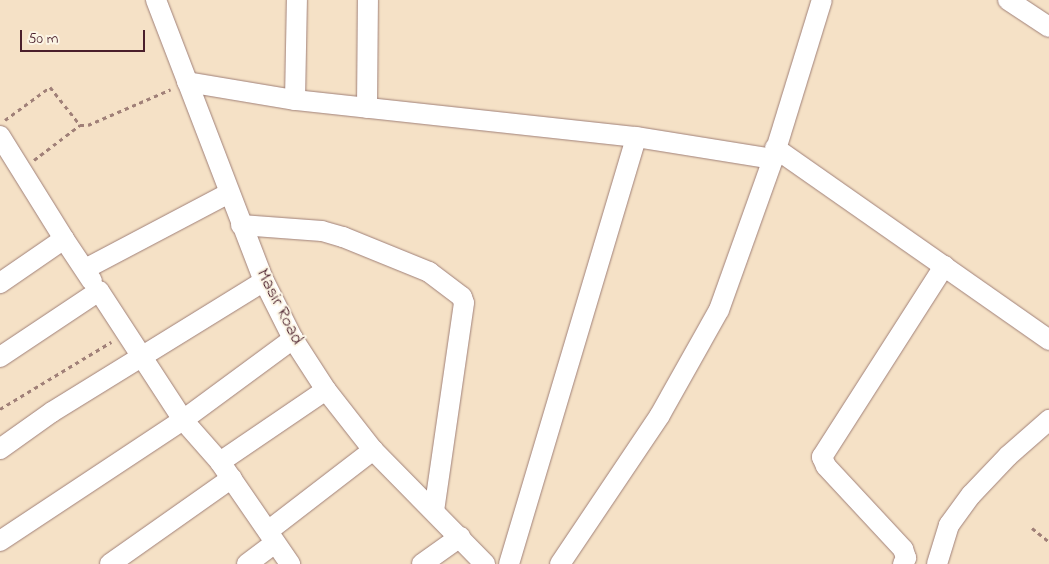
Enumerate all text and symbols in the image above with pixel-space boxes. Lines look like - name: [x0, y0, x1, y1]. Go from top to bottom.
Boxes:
- scale bar: [22, 20, 148, 52]
- text: 50 m: [28, 28, 58, 50]
- street label: Masir Road: [251, 265, 307, 349]

